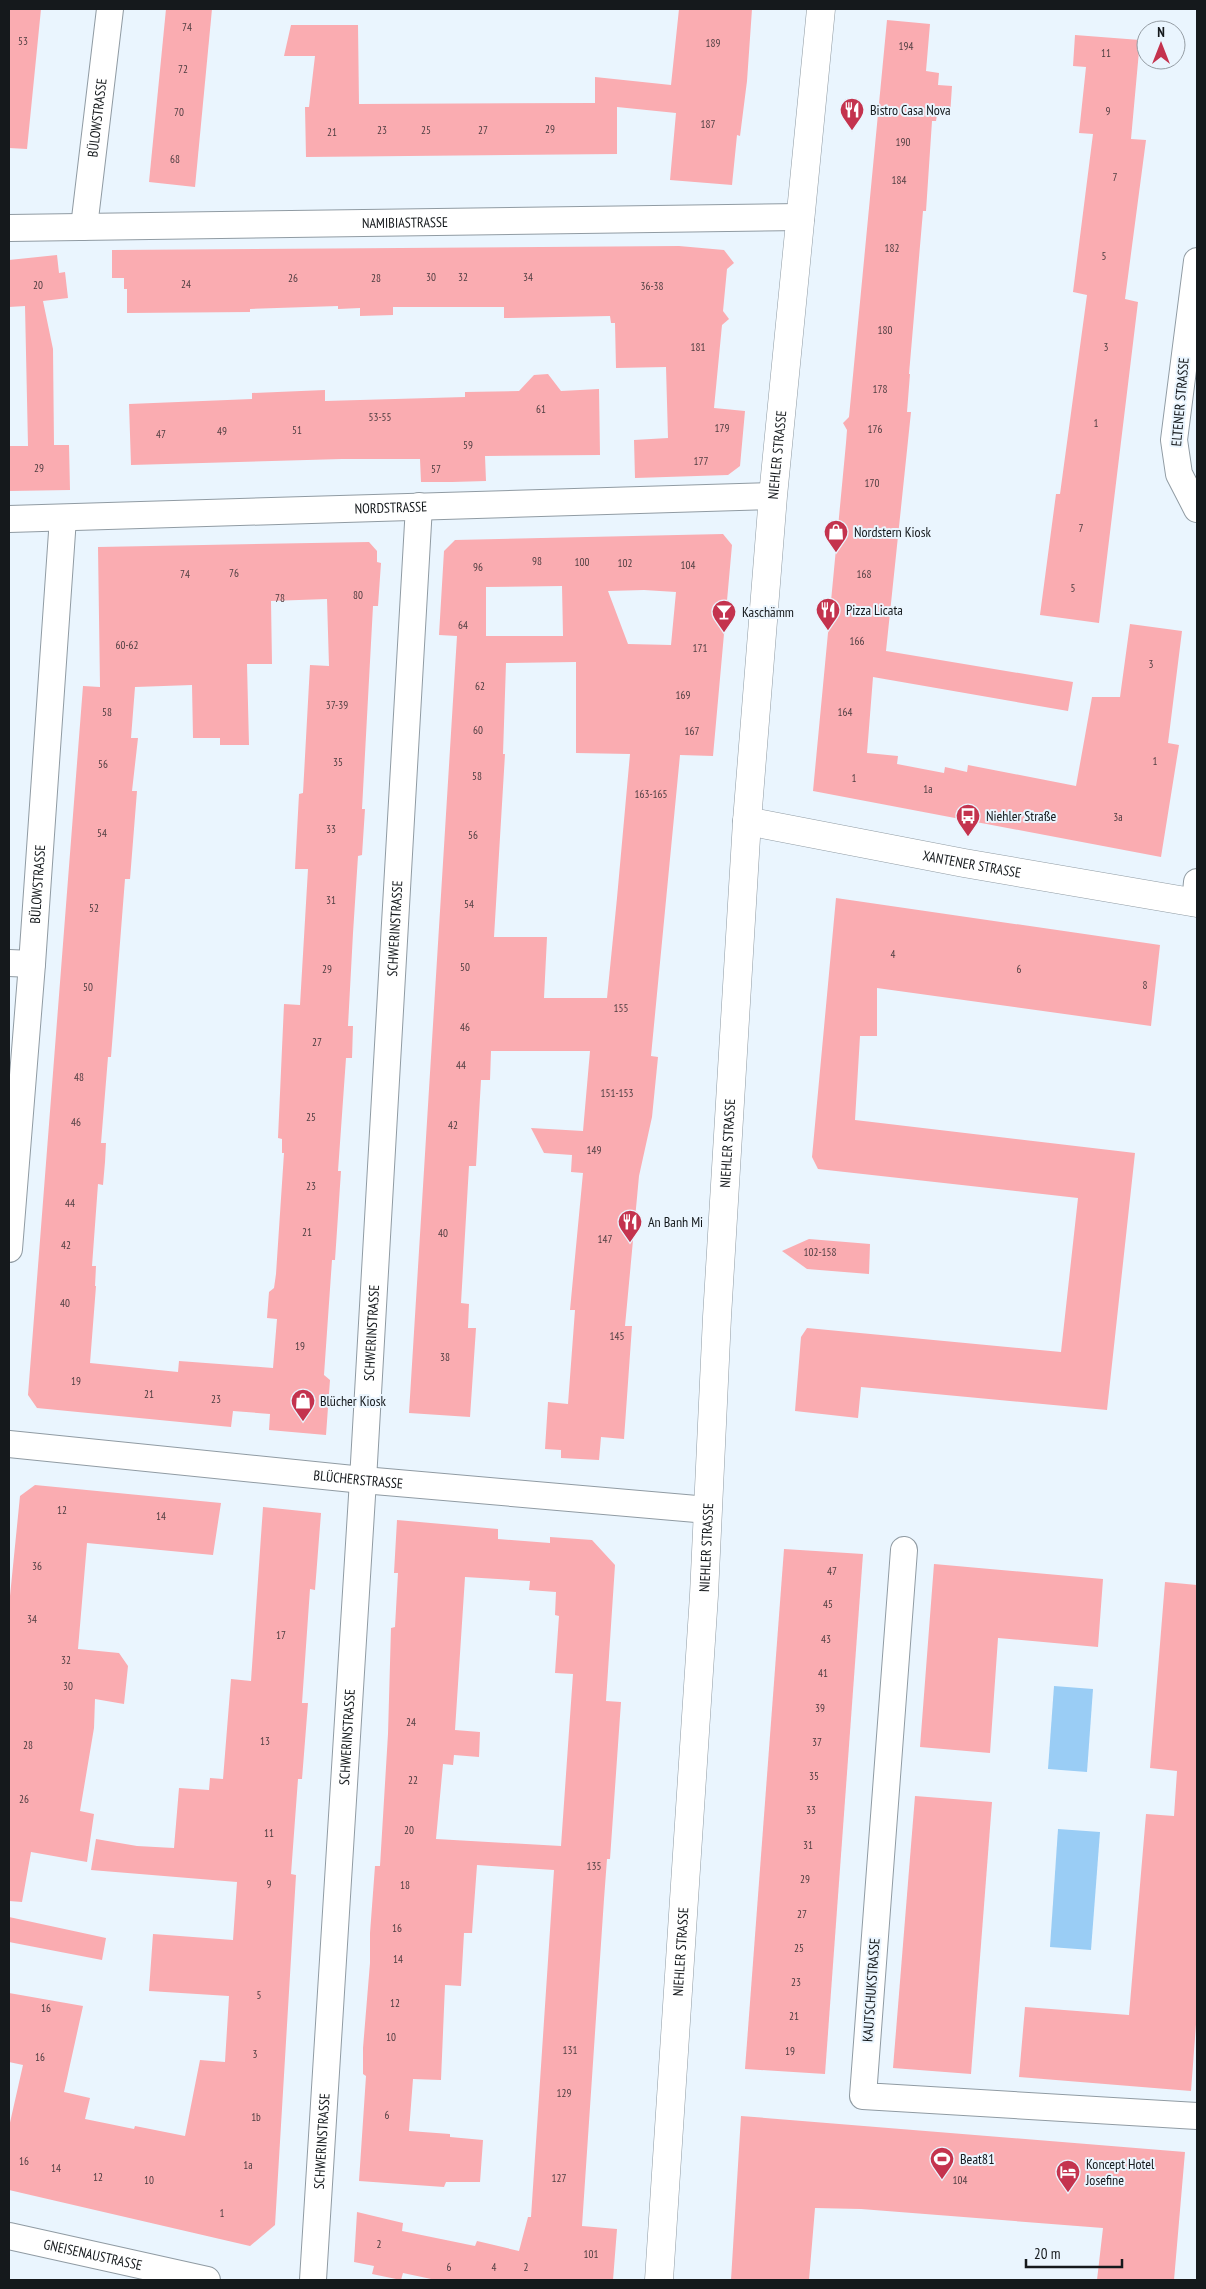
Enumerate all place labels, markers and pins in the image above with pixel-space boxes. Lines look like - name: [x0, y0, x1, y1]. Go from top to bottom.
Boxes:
- restaurant icon: Bistro Casa Nova: [839, 97, 865, 131]
- place label: Bistro Casa Nova: [870, 101, 951, 119]
- shop icon: Nordstern Kiosk: [823, 519, 849, 553]
- place label: Nordstern Kiosk: [854, 523, 931, 541]
- restaurant icon: Pizza Licata: [815, 597, 841, 631]
- bar icon: Kaschämm: [711, 599, 737, 633]
- place label: Pizza Licata: [846, 601, 903, 619]
- place label: Kaschämm: [742, 603, 794, 621]
- bus stop icon: Niehler Straße: [955, 803, 981, 837]
- place label: Niehler Straße: [986, 807, 1056, 825]
- restaurant icon: An Banh Mi: [617, 1209, 643, 1243]
- place label: An Banh Mi: [648, 1213, 703, 1231]
- shop icon: Blücher Kiosk: [290, 1388, 316, 1422]
- place label: Blücher Kiosk: [320, 1392, 386, 1410]
- sports icon: Beat81: [929, 2146, 955, 2180]
- place label: Beat81: [960, 2150, 994, 2168]
- place label: Koncept Hotel Josefine: [1085, 2155, 1155, 2189]
- hotel icon: Koncept Hotel Josefine: [1055, 2159, 1081, 2193]

